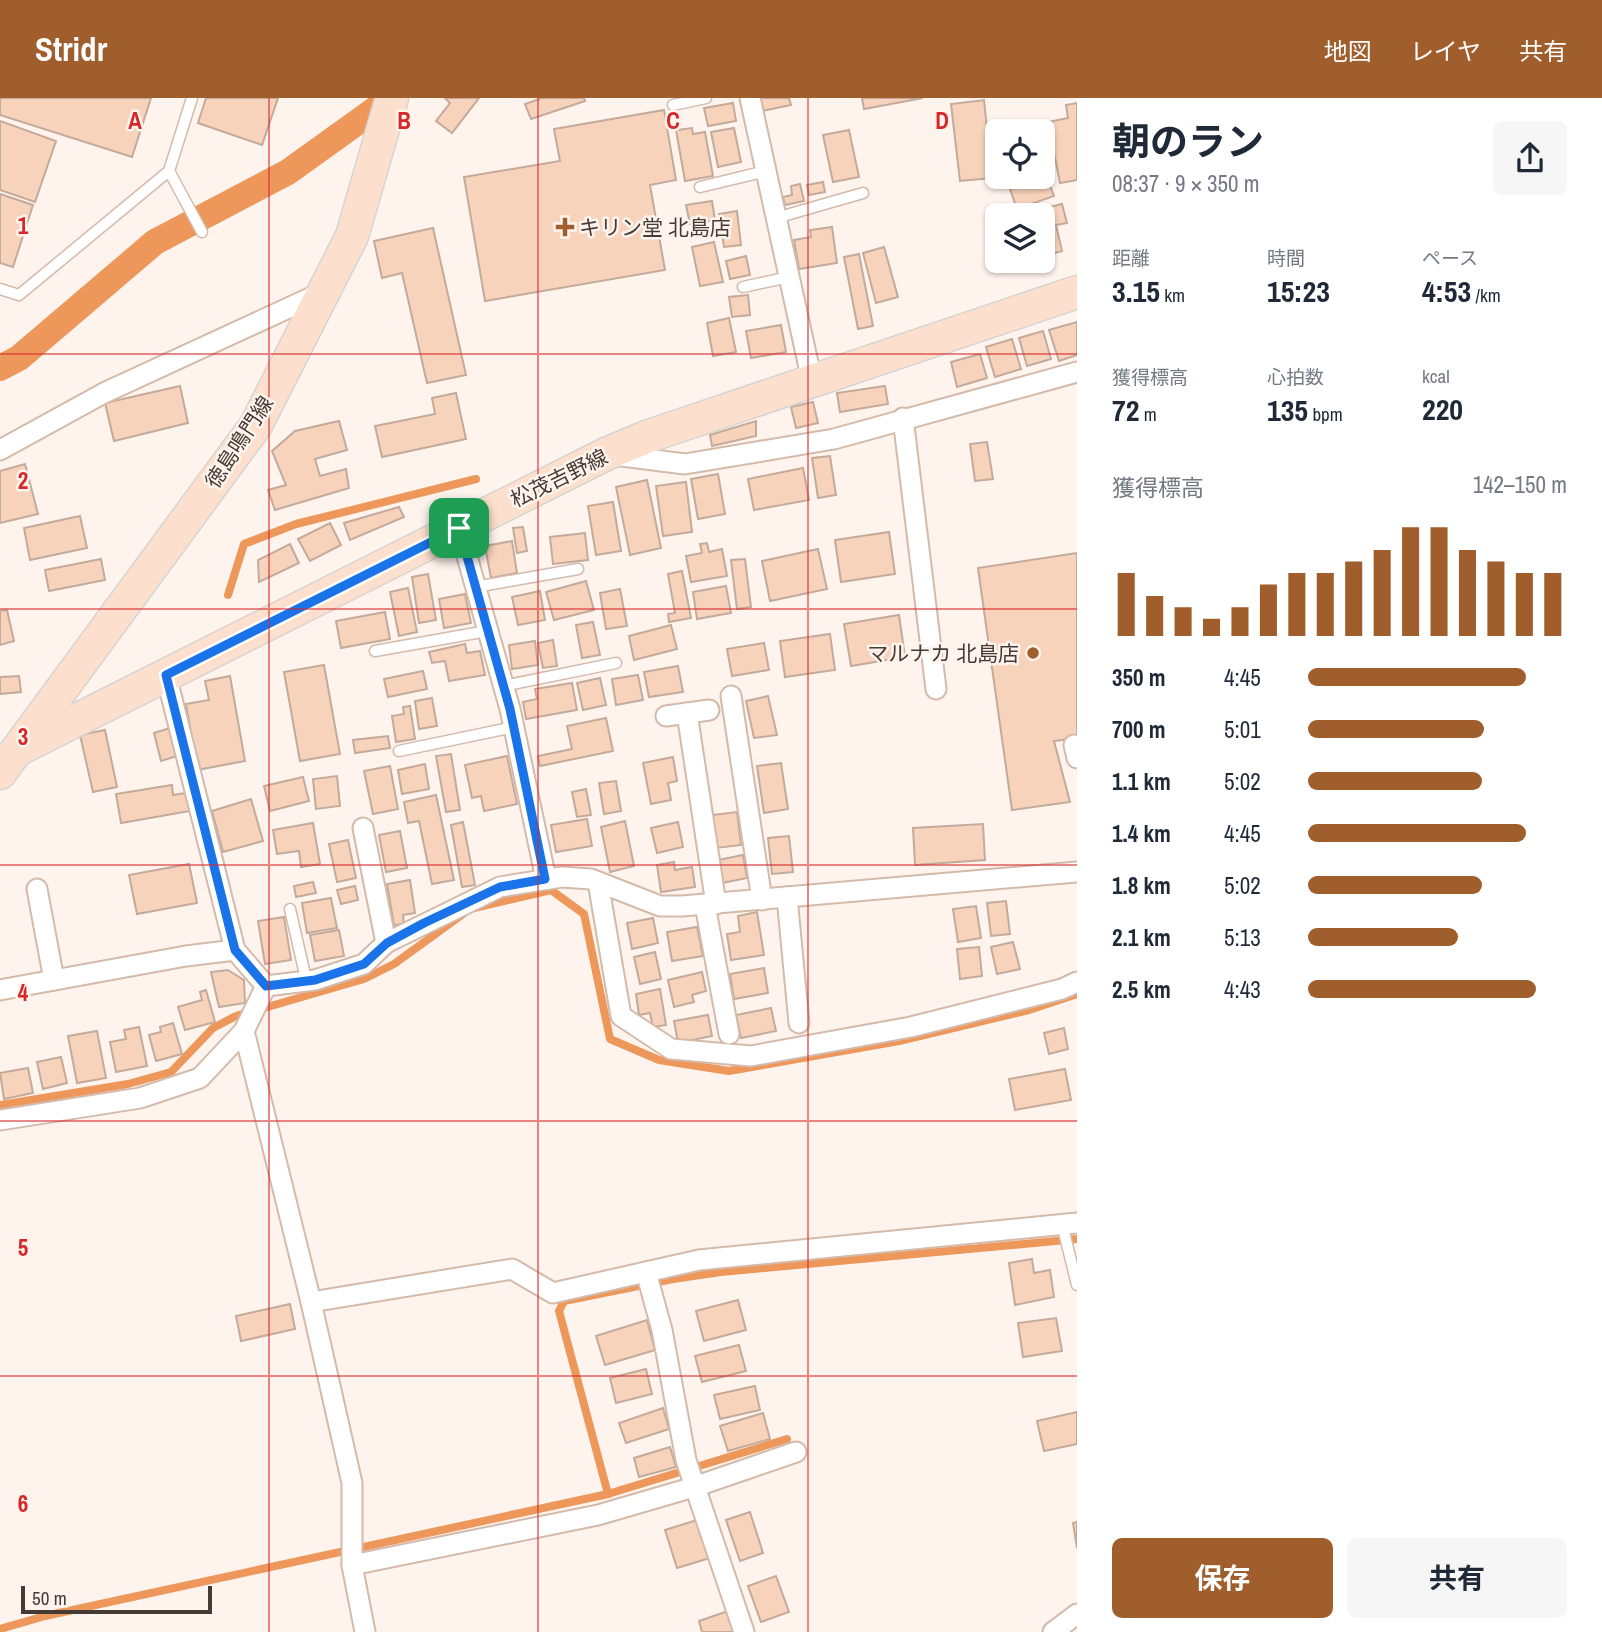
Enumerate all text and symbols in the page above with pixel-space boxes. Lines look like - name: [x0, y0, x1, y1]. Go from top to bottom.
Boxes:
- text: Stridr: [35, 27, 107, 71]
- text: 地図: [1324, 35, 1372, 67]
- text: レイヤ: [1410, 35, 1481, 67]
- text: 共有: [1519, 35, 1567, 67]
- text: A: [128, 105, 142, 136]
- text: B: [397, 105, 411, 136]
- text: C: [666, 105, 680, 136]
- text: D: [935, 105, 949, 136]
- text: 朝のラン: [1112, 116, 1264, 167]
- map controls: [985, 119, 1055, 273]
- button: locate: [985, 119, 1055, 189]
- button: share: [1493, 121, 1567, 195]
- text: 08:37 · 9 × 350 m: [1112, 168, 1259, 199]
- button: layers: [985, 203, 1055, 273]
- text: 1: [18, 210, 29, 241]
- place label: キリン堂 北島店: [579, 213, 731, 242]
- marker: キリン堂 北島店: [557, 219, 573, 235]
- text: 距離: [1112, 245, 1150, 271]
- text: 時間: [1267, 245, 1305, 271]
- text: ペース: [1422, 245, 1478, 271]
- text: 3.15: [1112, 271, 1160, 311]
- text: 15:23: [1267, 271, 1330, 311]
- text: 4:53: [1422, 271, 1471, 311]
- text: km: [1160, 282, 1185, 308]
- text: /km: [1471, 282, 1501, 308]
- text: kcal: [1422, 363, 1450, 389]
- text: 獲得標高: [1112, 364, 1188, 390]
- text: 心拍数: [1267, 364, 1324, 390]
- text: 220: [1422, 389, 1463, 429]
- street label: 徳島鳴門線: [198, 390, 280, 494]
- text: 72: [1112, 390, 1139, 430]
- text: 135: [1267, 390, 1308, 430]
- text: m: [1139, 401, 1157, 427]
- text: bpm: [1308, 401, 1343, 427]
- street label: 松茂吉野線: [505, 442, 613, 514]
- text: 2: [18, 465, 28, 496]
- text: 142–150 m: [1473, 469, 1567, 500]
- text: 獲得標高: [1112, 472, 1204, 503]
- pin: [429, 498, 489, 558]
- icon: arrive: [440, 509, 478, 547]
- place label: マルナカ 北島店: [867, 639, 1019, 668]
- marker: マルナカ 北島店: [1025, 645, 1041, 661]
- text: 350 m: [1112, 662, 1165, 693]
- text: 4:45: [1224, 662, 1261, 693]
- text: 700 m: [1112, 714, 1165, 745]
- text: 5:01: [1224, 714, 1261, 745]
- text: 3: [18, 721, 28, 752]
- text: 1.1 km: [1112, 766, 1171, 797]
- text: 5:02: [1224, 766, 1261, 797]
- text: 1.4 km: [1112, 818, 1171, 849]
- text: 4:45: [1224, 818, 1261, 849]
- text: 1.8 km: [1112, 870, 1171, 901]
- text: 5:02: [1224, 870, 1261, 901]
- text: 2.1 km: [1112, 922, 1171, 953]
- text: 5:13: [1224, 922, 1261, 953]
- text: 2.5 km: [1112, 974, 1171, 1005]
- text: 4:43: [1224, 974, 1261, 1005]
- text: 4: [18, 977, 29, 1008]
- text: 5: [18, 1232, 28, 1263]
- text: 6: [18, 1488, 28, 1519]
- button: 保存: [1112, 1538, 1333, 1618]
- button: 共有: [1347, 1538, 1567, 1618]
- scale bar: [21, 1583, 212, 1615]
- text: 50 m: [32, 1585, 67, 1611]

